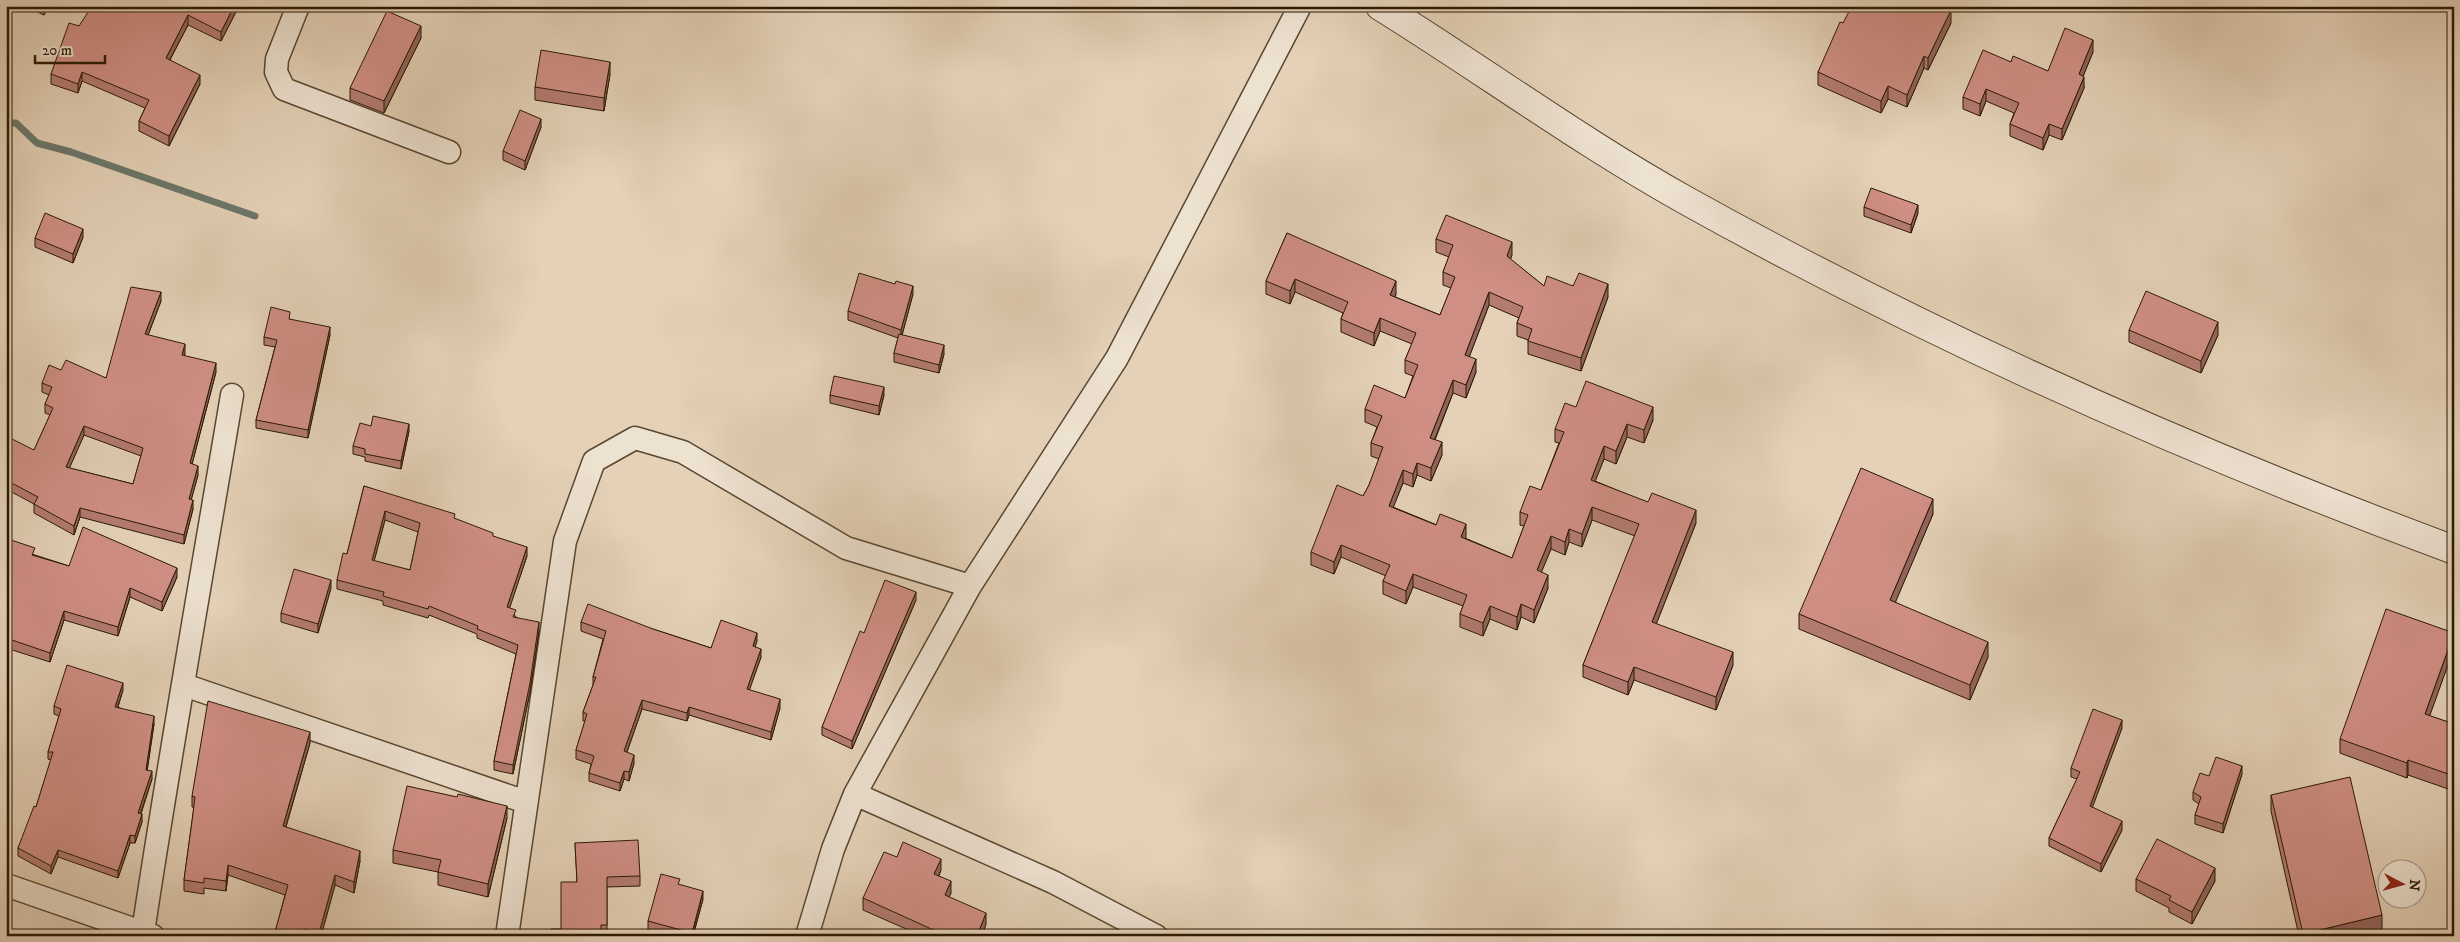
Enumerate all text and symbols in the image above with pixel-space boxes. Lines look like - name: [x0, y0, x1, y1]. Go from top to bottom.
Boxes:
- scale bar: [35, 32, 105, 64]
- text: 20 m: [42, 41, 72, 60]
- north arrow: [2378, 860, 2428, 910]
- text: N: [2404, 879, 2423, 892]

